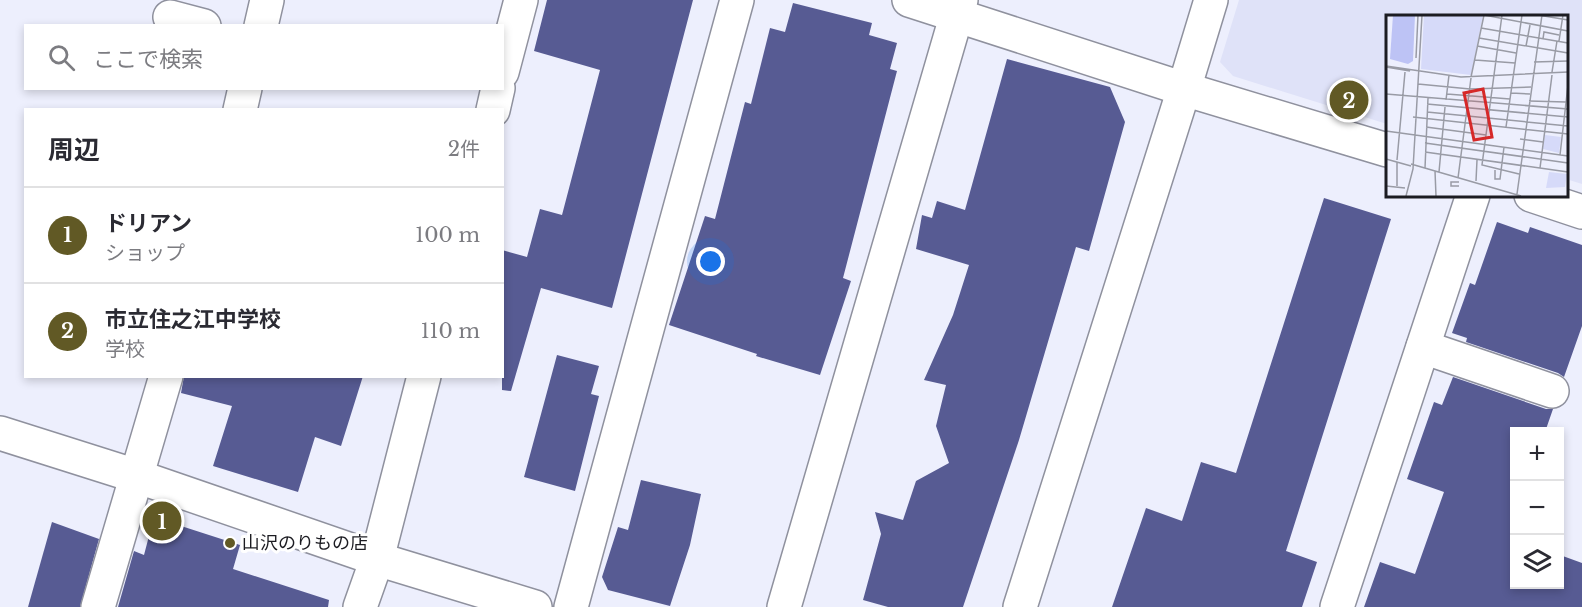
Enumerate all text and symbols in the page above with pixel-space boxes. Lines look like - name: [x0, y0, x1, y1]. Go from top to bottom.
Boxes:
- inset map: [1386, 15, 1567, 196]
- search box: [24, 24, 504, 90]
- icon: search: [45, 41, 78, 74]
- text: ここで検索: [93, 46, 203, 73]
- pin: 2: [1330, 78, 1368, 122]
- text: 周辺: [48, 134, 100, 166]
- text: 2件: [448, 137, 480, 161]
- text: ドリアン: [105, 210, 192, 237]
- text: 1: [63, 223, 72, 247]
- text: 100 m: [415, 223, 480, 247]
- text: ショップ: [105, 241, 185, 265]
- your location: [696, 247, 725, 276]
- text: 市立住之江中学校: [105, 306, 281, 333]
- text: 2: [61, 319, 74, 343]
- text: 110 m: [421, 319, 480, 343]
- text: 学校: [105, 337, 145, 361]
- map controls: [1510, 427, 1564, 589]
- button: +: [1510, 427, 1564, 481]
- button: −: [1510, 481, 1564, 535]
- pin: 1: [142, 498, 182, 544]
- place label: 山沢のりもの店: [242, 532, 368, 554]
- button: layers: [1510, 535, 1564, 589]
- marker: 山沢のりもの店: [223, 536, 237, 550]

